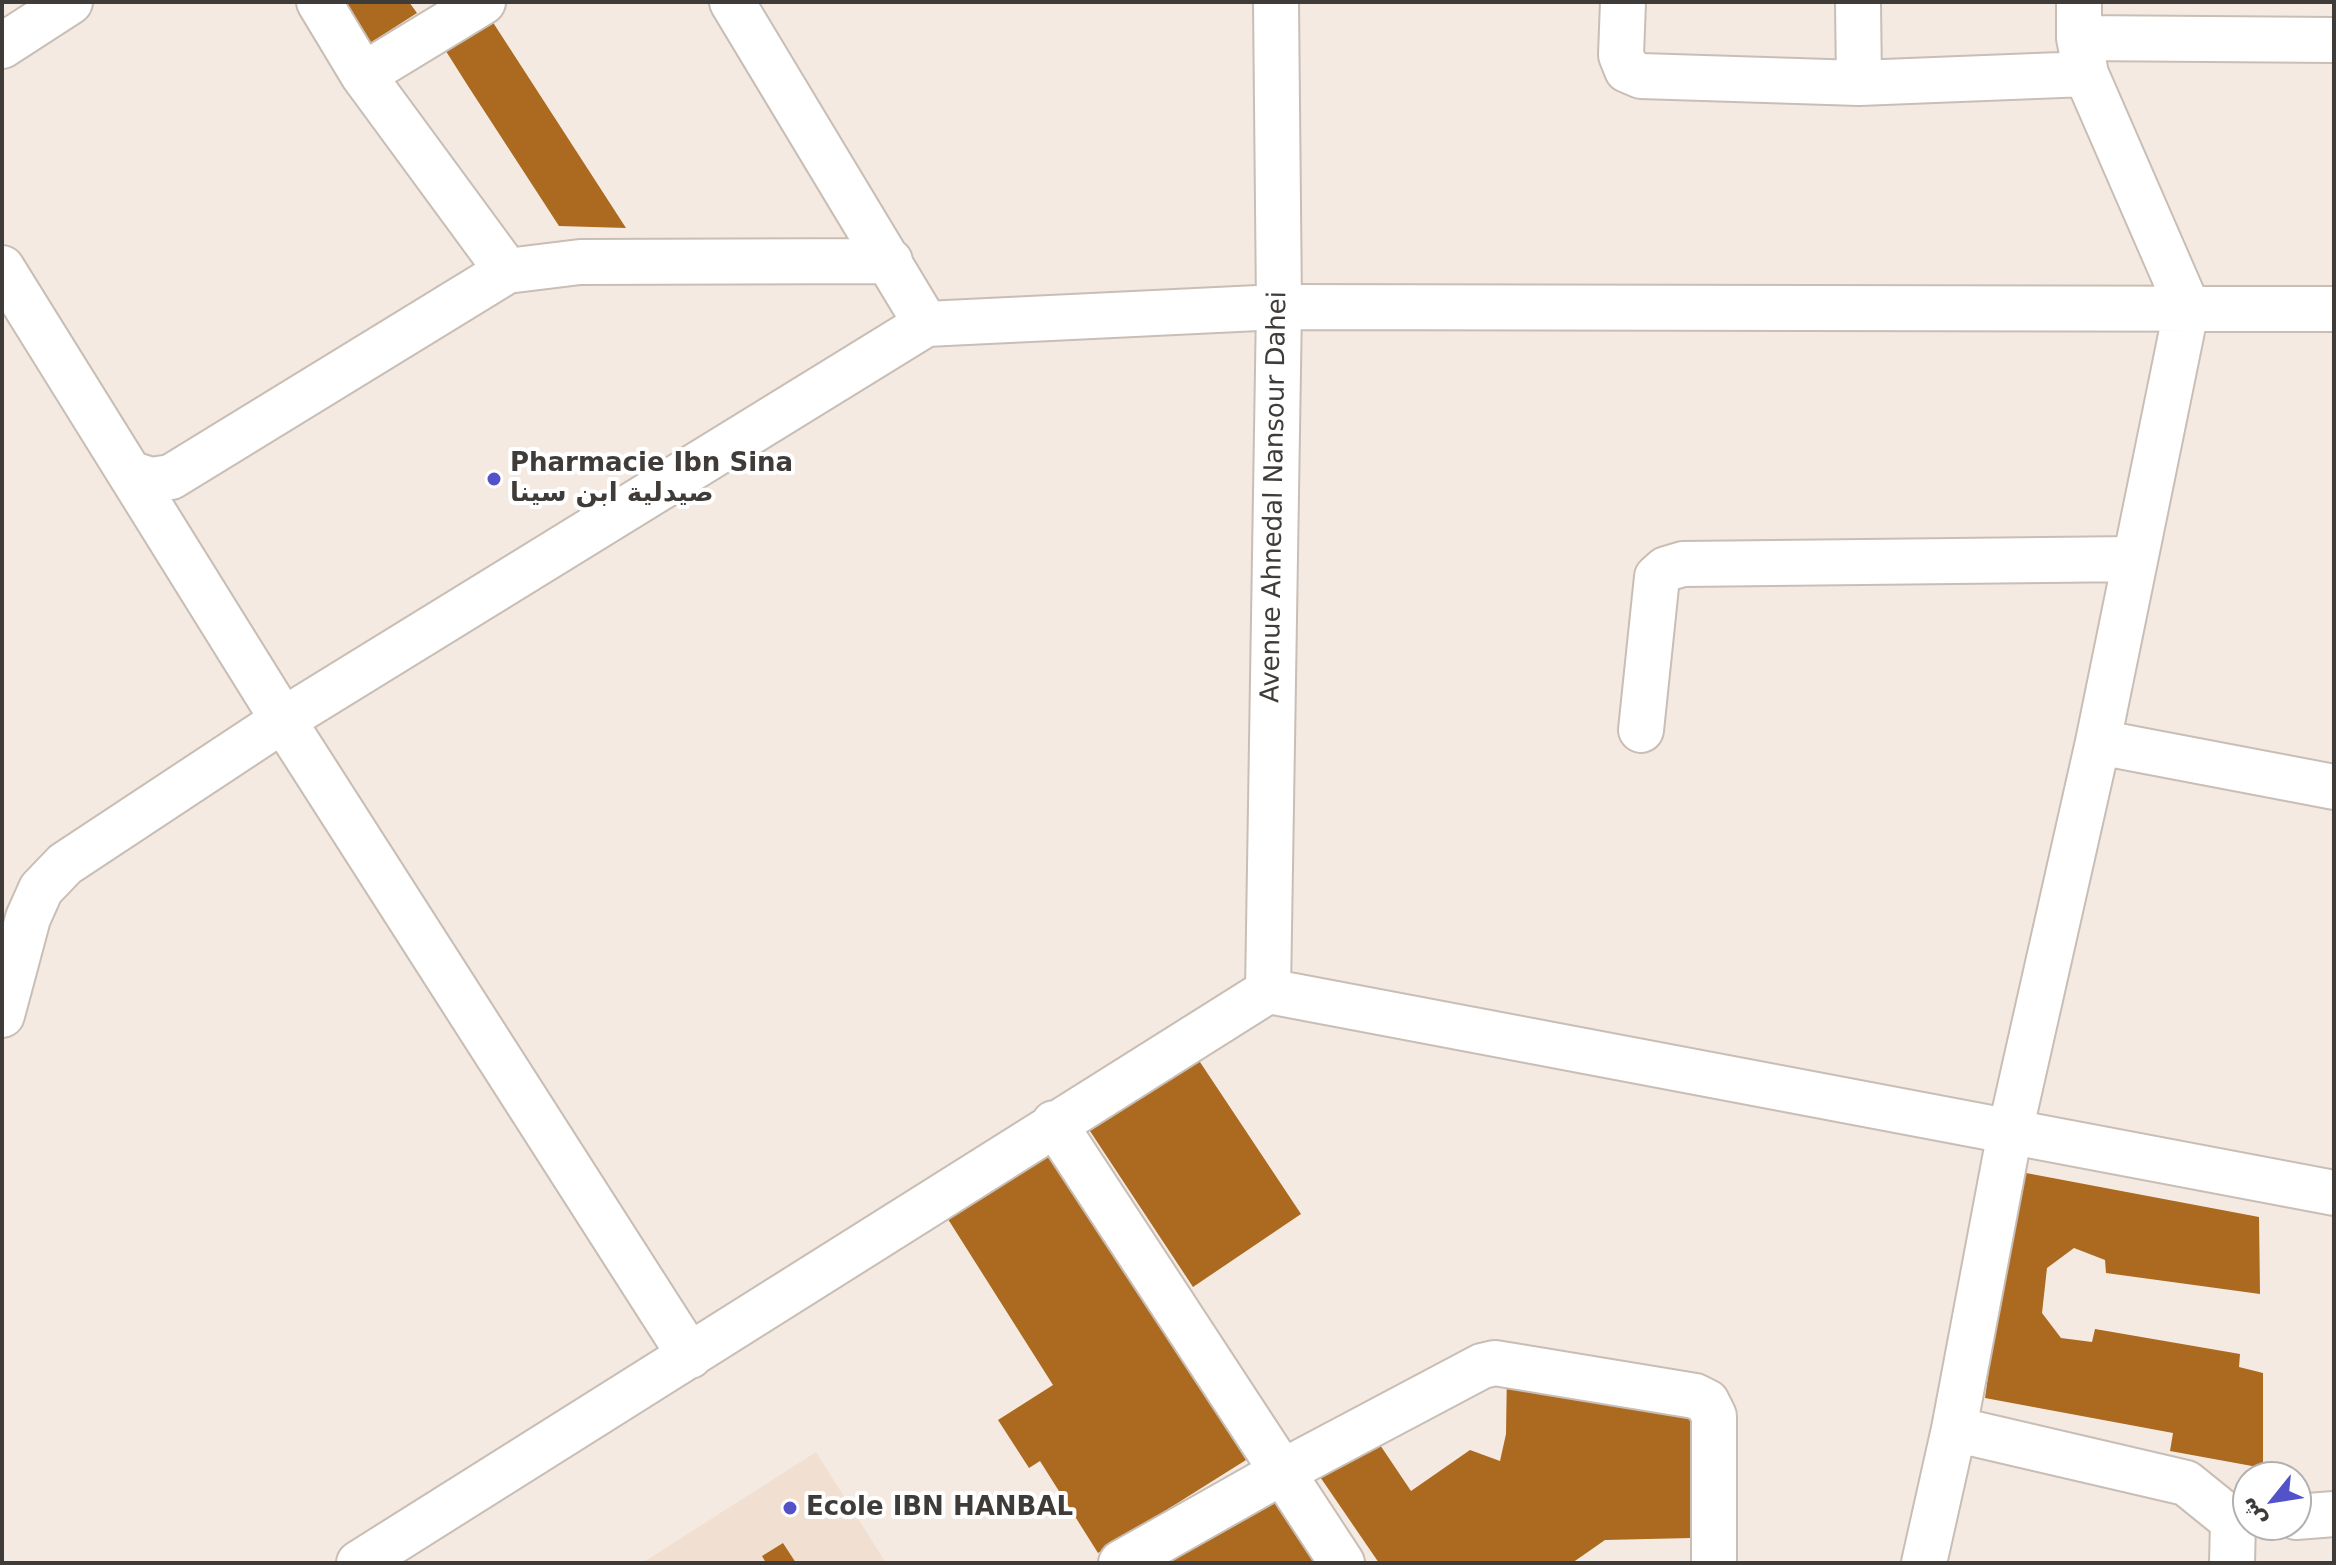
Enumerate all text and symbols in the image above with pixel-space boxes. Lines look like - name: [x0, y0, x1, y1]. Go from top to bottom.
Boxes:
- street label: Avenue Ahnedal Nansour Dahei: [1256, 291, 1294, 703]
- place label: Pharmacie Ibn Sina صيدلية ابن سينا: [510, 448, 793, 510]
- marker: Pharmacie Ibn Sina صيدلية ابن سينا: [485, 470, 503, 488]
- north arrow: [2232, 1461, 2312, 1541]
- place label: Ecole IBN HANBAL: [806, 1492, 1073, 1524]
- text: ش: [2234, 1493, 2271, 1532]
- marker: Ecole IBN HANBAL: [781, 1499, 799, 1517]

